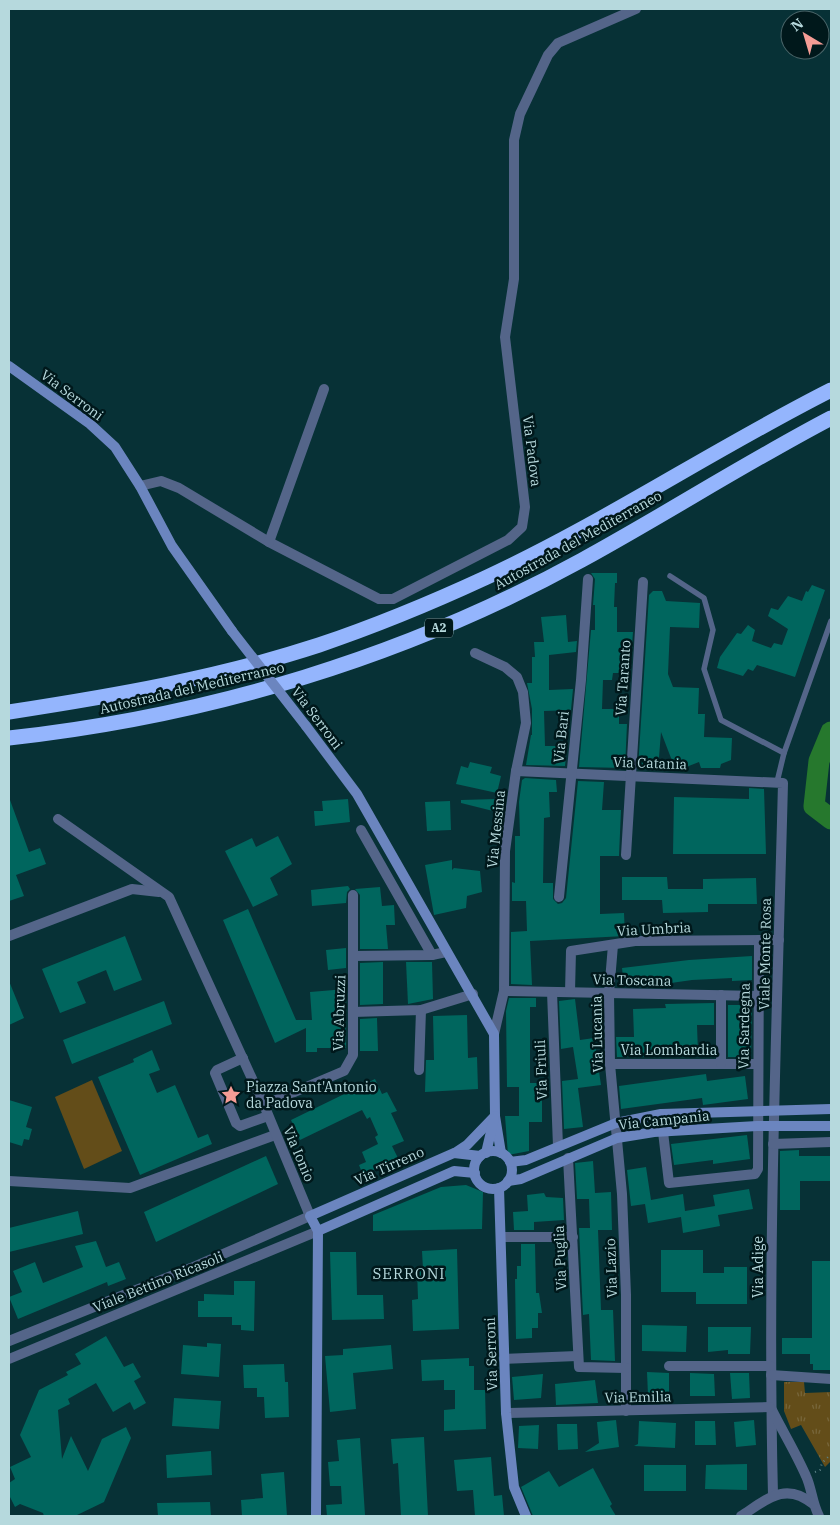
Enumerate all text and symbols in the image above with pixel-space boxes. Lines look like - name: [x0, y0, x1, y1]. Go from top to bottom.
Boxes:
- north arrow: [780, 10, 830, 60]
- text: N: [787, 14, 807, 35]
- street label: Via Serroni: [37, 366, 107, 424]
- street label: Via Padova: [519, 414, 545, 488]
- street label: Autostrada del Mediterraneo: [491, 486, 665, 594]
- road number: A2: [425, 618, 453, 638]
- street label: Via Taranto: [611, 639, 635, 717]
- street label: Autostrada del Mediterraneo: [98, 658, 286, 718]
- street label: Via Serroni: [288, 683, 346, 753]
- street label: Via Bari: [549, 710, 573, 764]
- street label: Via Catania: [613, 753, 688, 773]
- street label: Via Messina: [483, 789, 509, 869]
- street label: Viale Monte Rosa: [755, 897, 775, 1010]
- street label: Via Umbria: [616, 918, 692, 940]
- street label: Via Toscana: [592, 970, 672, 990]
- street label: Via Abruzzi: [329, 975, 349, 1051]
- street label: Via Sardegna: [734, 982, 754, 1069]
- street label: Via Lucania: [587, 995, 607, 1073]
- street label: Via Friuli: [531, 1039, 551, 1101]
- street label: Via Lombardia: [621, 1041, 718, 1059]
- place label: Piazza Sant'Antonio da Padova: [246, 1078, 377, 1112]
- place icon: Piazza Sant'Antonio da Padova: [220, 1084, 242, 1106]
- street label: Via Campania: [617, 1106, 711, 1134]
- street label: Via Ionio: [279, 1124, 319, 1184]
- street label: Via Tirreno: [351, 1143, 427, 1189]
- street label: Via Puglia: [550, 1225, 570, 1291]
- street label: Via Adige: [749, 1236, 767, 1298]
- street label: Via Lazio: [601, 1238, 621, 1298]
- street label: Viale Bettino Ricasoli: [90, 1248, 226, 1316]
- district label: SERRONI: [372, 1264, 446, 1283]
- street label: Via Serroni: [481, 1317, 501, 1391]
- street label: Via Emilia: [604, 1387, 672, 1407]

